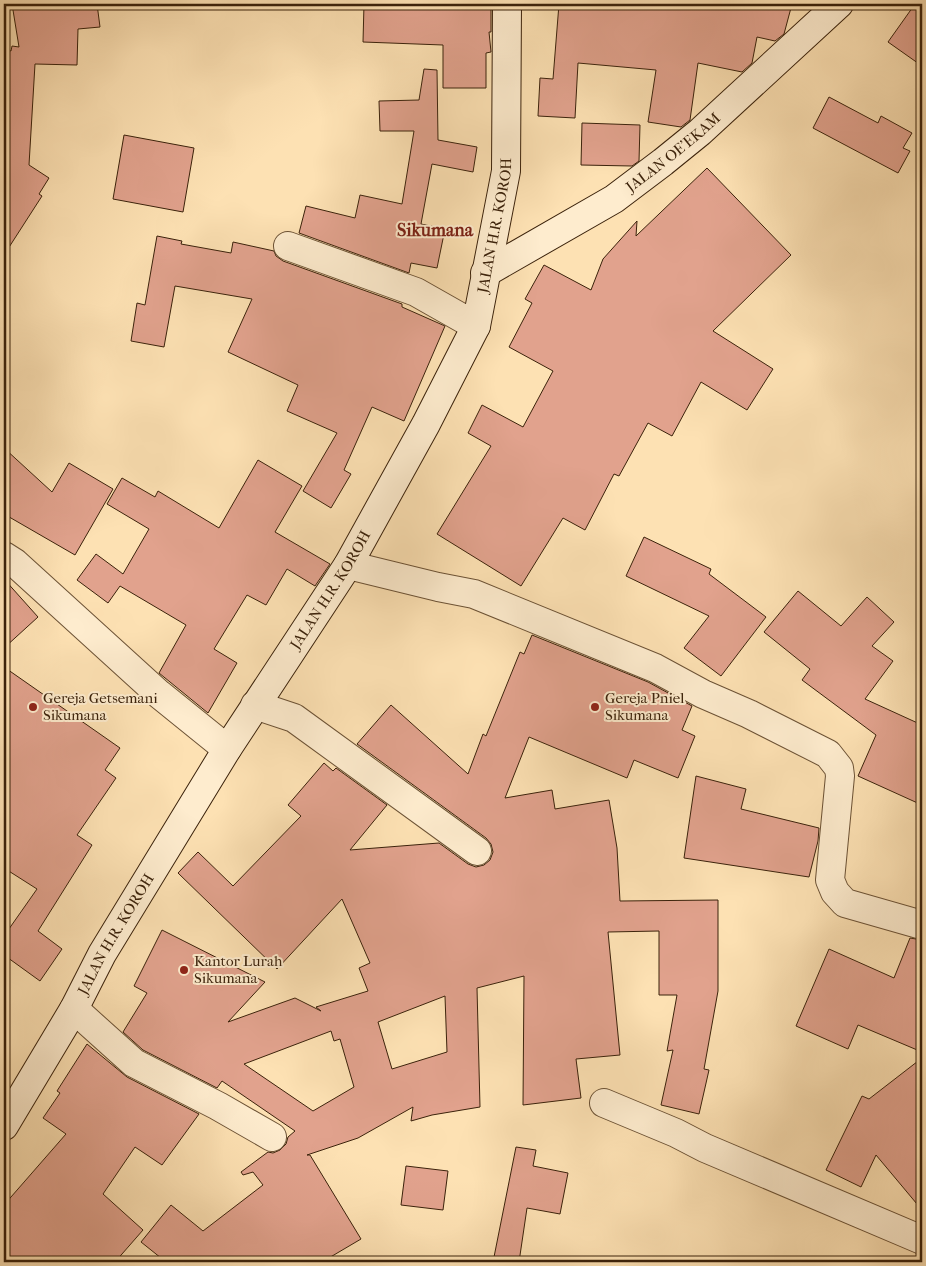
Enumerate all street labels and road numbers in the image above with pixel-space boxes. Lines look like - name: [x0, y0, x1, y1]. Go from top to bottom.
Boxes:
- street label: JALAN OE'EKAM: [621, 109, 724, 196]
- street label: JALAN H.R. KOROH: [473, 158, 515, 295]
- street label: JALAN H.R. KOROH: [286, 527, 374, 653]
- street label: JALAN H.R. KOROH: [73, 870, 158, 999]

